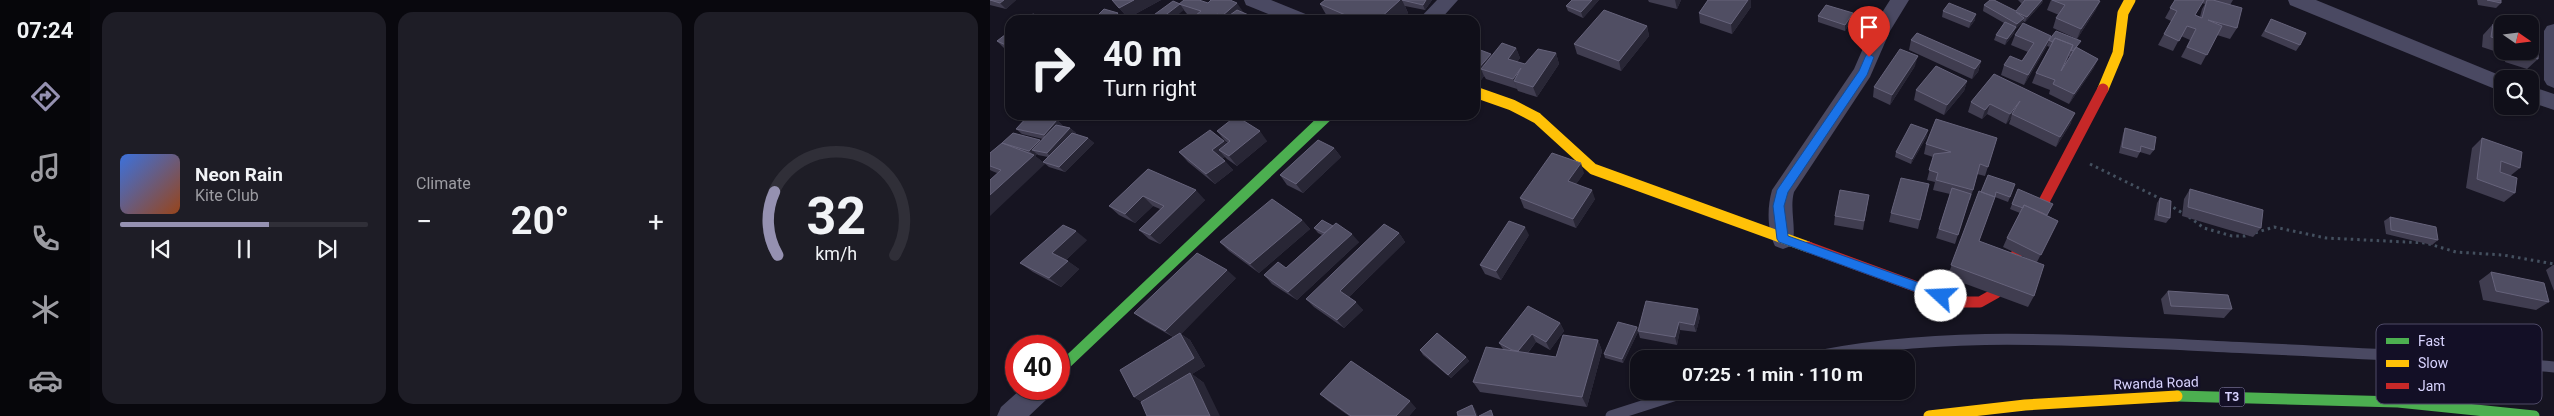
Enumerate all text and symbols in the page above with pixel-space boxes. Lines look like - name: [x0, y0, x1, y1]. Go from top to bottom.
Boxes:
- pin: [1848, 6, 1890, 57]
- icon: arrive: [1855, 13, 1883, 41]
- north arrow: [2494, 15, 2539, 60]
- map controls: [2494, 15, 2539, 115]
- text: 07:24: [17, 18, 73, 43]
- text: 40 m: [1103, 34, 1182, 75]
- icon: right: [1020, 35, 1085, 100]
- button: search: [2494, 70, 2539, 115]
- text: Turn right: [1103, 76, 1197, 101]
- icon: directions: [28, 79, 63, 114]
- icon: music: [28, 150, 63, 185]
- text: Neon Rain: [195, 163, 283, 186]
- text: Climate: [416, 174, 471, 193]
- text: Kite Club: [195, 186, 259, 205]
- text: 32: [806, 186, 866, 247]
- text: 20°: [511, 199, 569, 243]
- text: −: [416, 205, 432, 238]
- text: +: [648, 205, 664, 238]
- icon: phone: [28, 221, 63, 256]
- icon: previous: [147, 235, 175, 263]
- icon: pause: [230, 235, 258, 263]
- icon: next: [313, 235, 341, 263]
- text: km/h: [815, 243, 857, 264]
- position arrow: [1914, 269, 1966, 321]
- icon: climate: [28, 292, 63, 327]
- legend: [2376, 324, 2542, 404]
- text: Fast: [2418, 333, 2445, 349]
- speed limit sign: 40: [1005, 335, 1070, 400]
- text: Slow: [2418, 355, 2449, 371]
- icon: car: [28, 363, 63, 398]
- text: 07:25 · 1 min · 110 m: [1682, 363, 1863, 386]
- street label: Rwanda Road: [2113, 374, 2199, 392]
- text: Jam: [2418, 378, 2446, 394]
- road number: T3: [2220, 388, 2244, 407]

